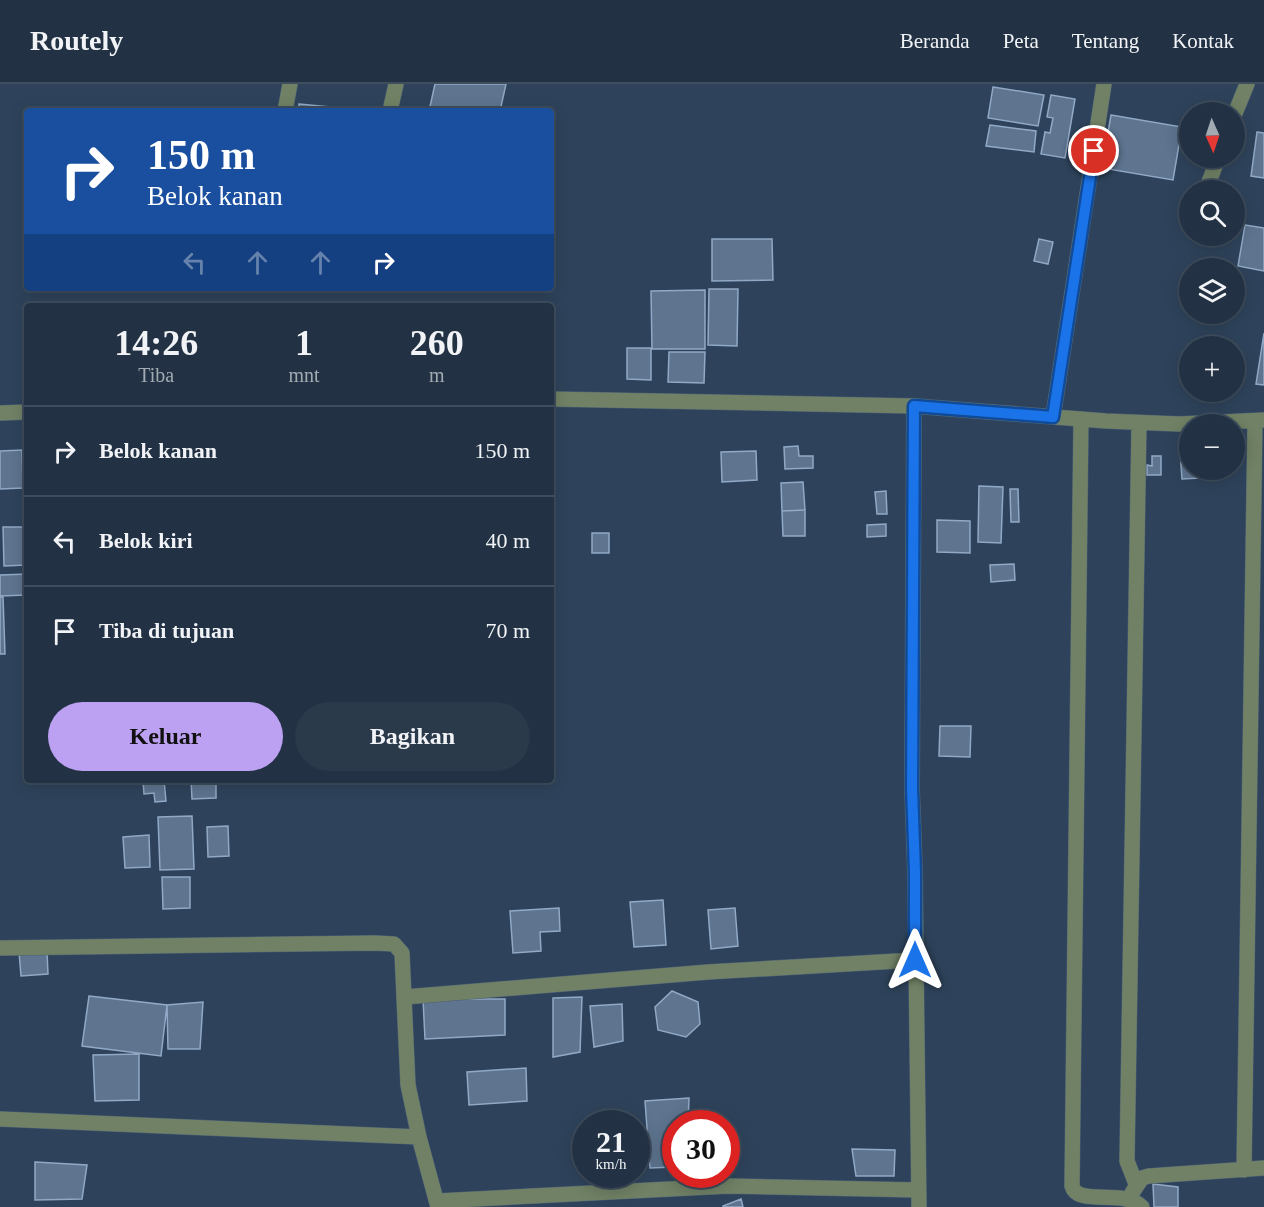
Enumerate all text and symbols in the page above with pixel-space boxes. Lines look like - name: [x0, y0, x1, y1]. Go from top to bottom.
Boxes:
- text: Routely: [30, 25, 123, 56]
- text: Beranda: [900, 29, 970, 53]
- text: Peta: [1003, 29, 1039, 53]
- text: Tentang: [1072, 29, 1139, 53]
- text: Kontak: [1172, 29, 1234, 53]
- north arrow: [1179, 102, 1245, 168]
- map controls: [1179, 102, 1245, 480]
- pin: [1068, 125, 1119, 176]
- icon: right: [48, 132, 126, 210]
- text: 150 m: [147, 132, 256, 178]
- icon: arrive: [1077, 134, 1110, 167]
- button: search: [1179, 180, 1245, 246]
- text: Belok kanan: [147, 181, 283, 211]
- icon: left: [178, 246, 211, 279]
- icon: ahead: [241, 246, 274, 279]
- icon: ahead: [304, 246, 337, 279]
- icon: right: [367, 246, 400, 279]
- button: layers: [1179, 258, 1245, 324]
- text: 14:26: [114, 323, 198, 363]
- text: 1: [295, 323, 313, 363]
- text: 260: [410, 323, 464, 363]
- button: +: [1179, 336, 1245, 402]
- text: Tiba: [138, 364, 174, 386]
- text: mnt: [288, 364, 320, 386]
- text: m: [429, 364, 445, 386]
- button: −: [1179, 414, 1245, 480]
- icon: right: [48, 435, 81, 468]
- text: Belok kanan: [99, 438, 217, 463]
- text: 150 m: [474, 438, 530, 463]
- icon: left: [48, 525, 81, 558]
- text: Belok kiri: [99, 528, 193, 553]
- text: 40 m: [485, 528, 530, 553]
- icon: arrive: [48, 615, 81, 648]
- text: Tiba di tujuan: [99, 618, 234, 643]
- text: 70 m: [485, 618, 530, 643]
- button: Keluar: [48, 702, 283, 771]
- button: Bagikan: [295, 702, 530, 771]
- position arrow: [883, 928, 947, 992]
- speed limit sign: 30: [662, 1110, 740, 1188]
- text: 21: [596, 1125, 626, 1158]
- text: km/h: [596, 1156, 626, 1172]

